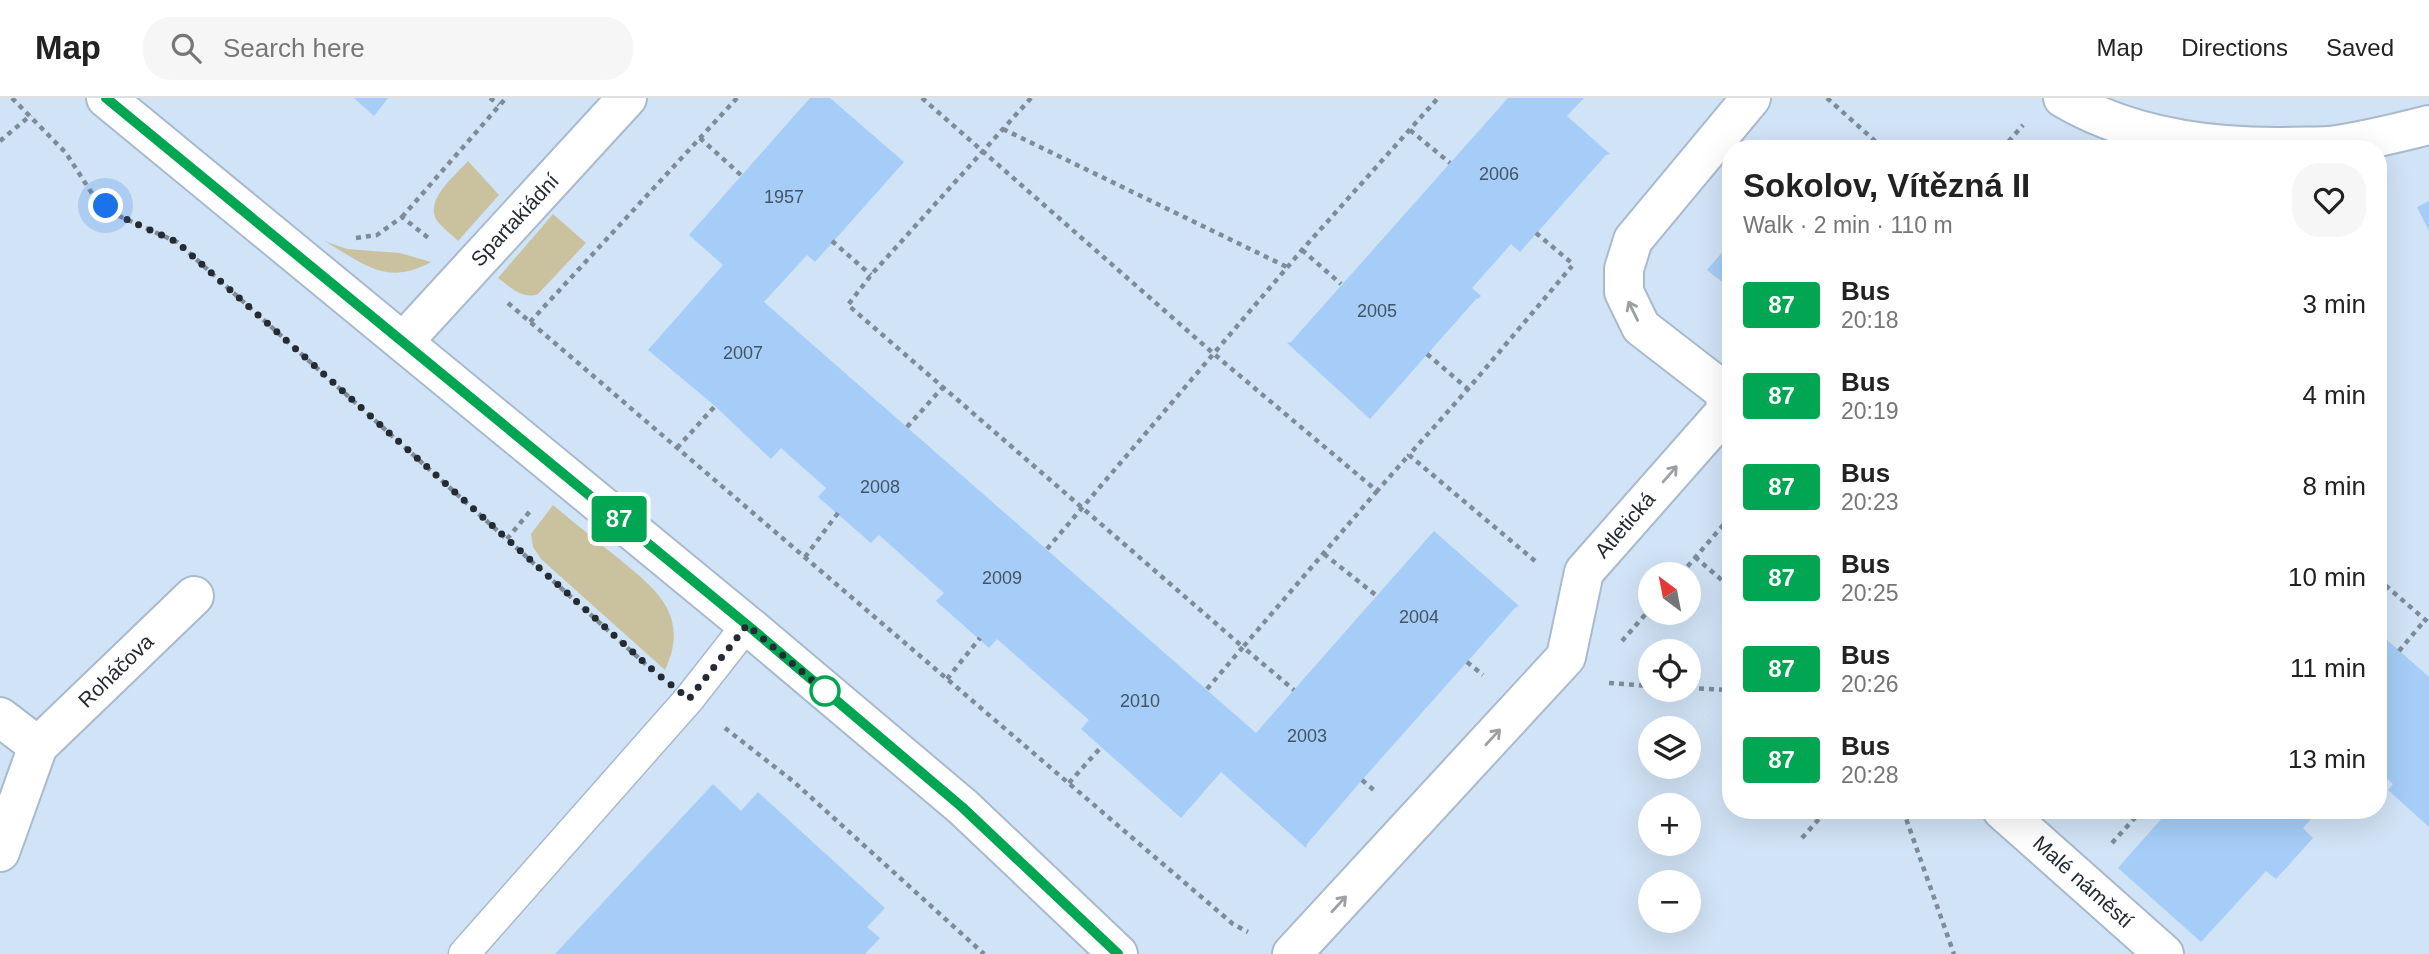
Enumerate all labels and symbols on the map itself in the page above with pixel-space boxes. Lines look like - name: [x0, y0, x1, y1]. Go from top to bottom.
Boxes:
- house number: 2006: [1479, 164, 1519, 184]
- street label: Spartakiádní: [466, 169, 563, 271]
- house number: 1957: [764, 187, 804, 207]
- your location: [88, 188, 123, 223]
- house number: 2005: [1357, 301, 1397, 321]
- one-way arrow: [1626, 301, 1639, 322]
- house number: 2007: [723, 343, 763, 363]
- one-way arrow: [1662, 465, 1678, 483]
- house number: 2008: [860, 477, 900, 497]
- street label: Atletická: [1590, 487, 1660, 562]
- line badge: 87: [588, 496, 650, 542]
- north arrow: [1638, 562, 1701, 625]
- house number: 2009: [982, 568, 1022, 588]
- house number: 2004: [1399, 607, 1439, 627]
- street label: Roháčova: [74, 629, 158, 712]
- unlabelled marker: [810, 676, 840, 706]
- house number: 2010: [1120, 691, 1160, 711]
- house number: 2003: [1287, 726, 1327, 746]
- one-way arrow: [1484, 729, 1501, 746]
- street label: Malé náměstí: [2029, 831, 2138, 932]
- one-way arrow: [1330, 896, 1347, 913]

